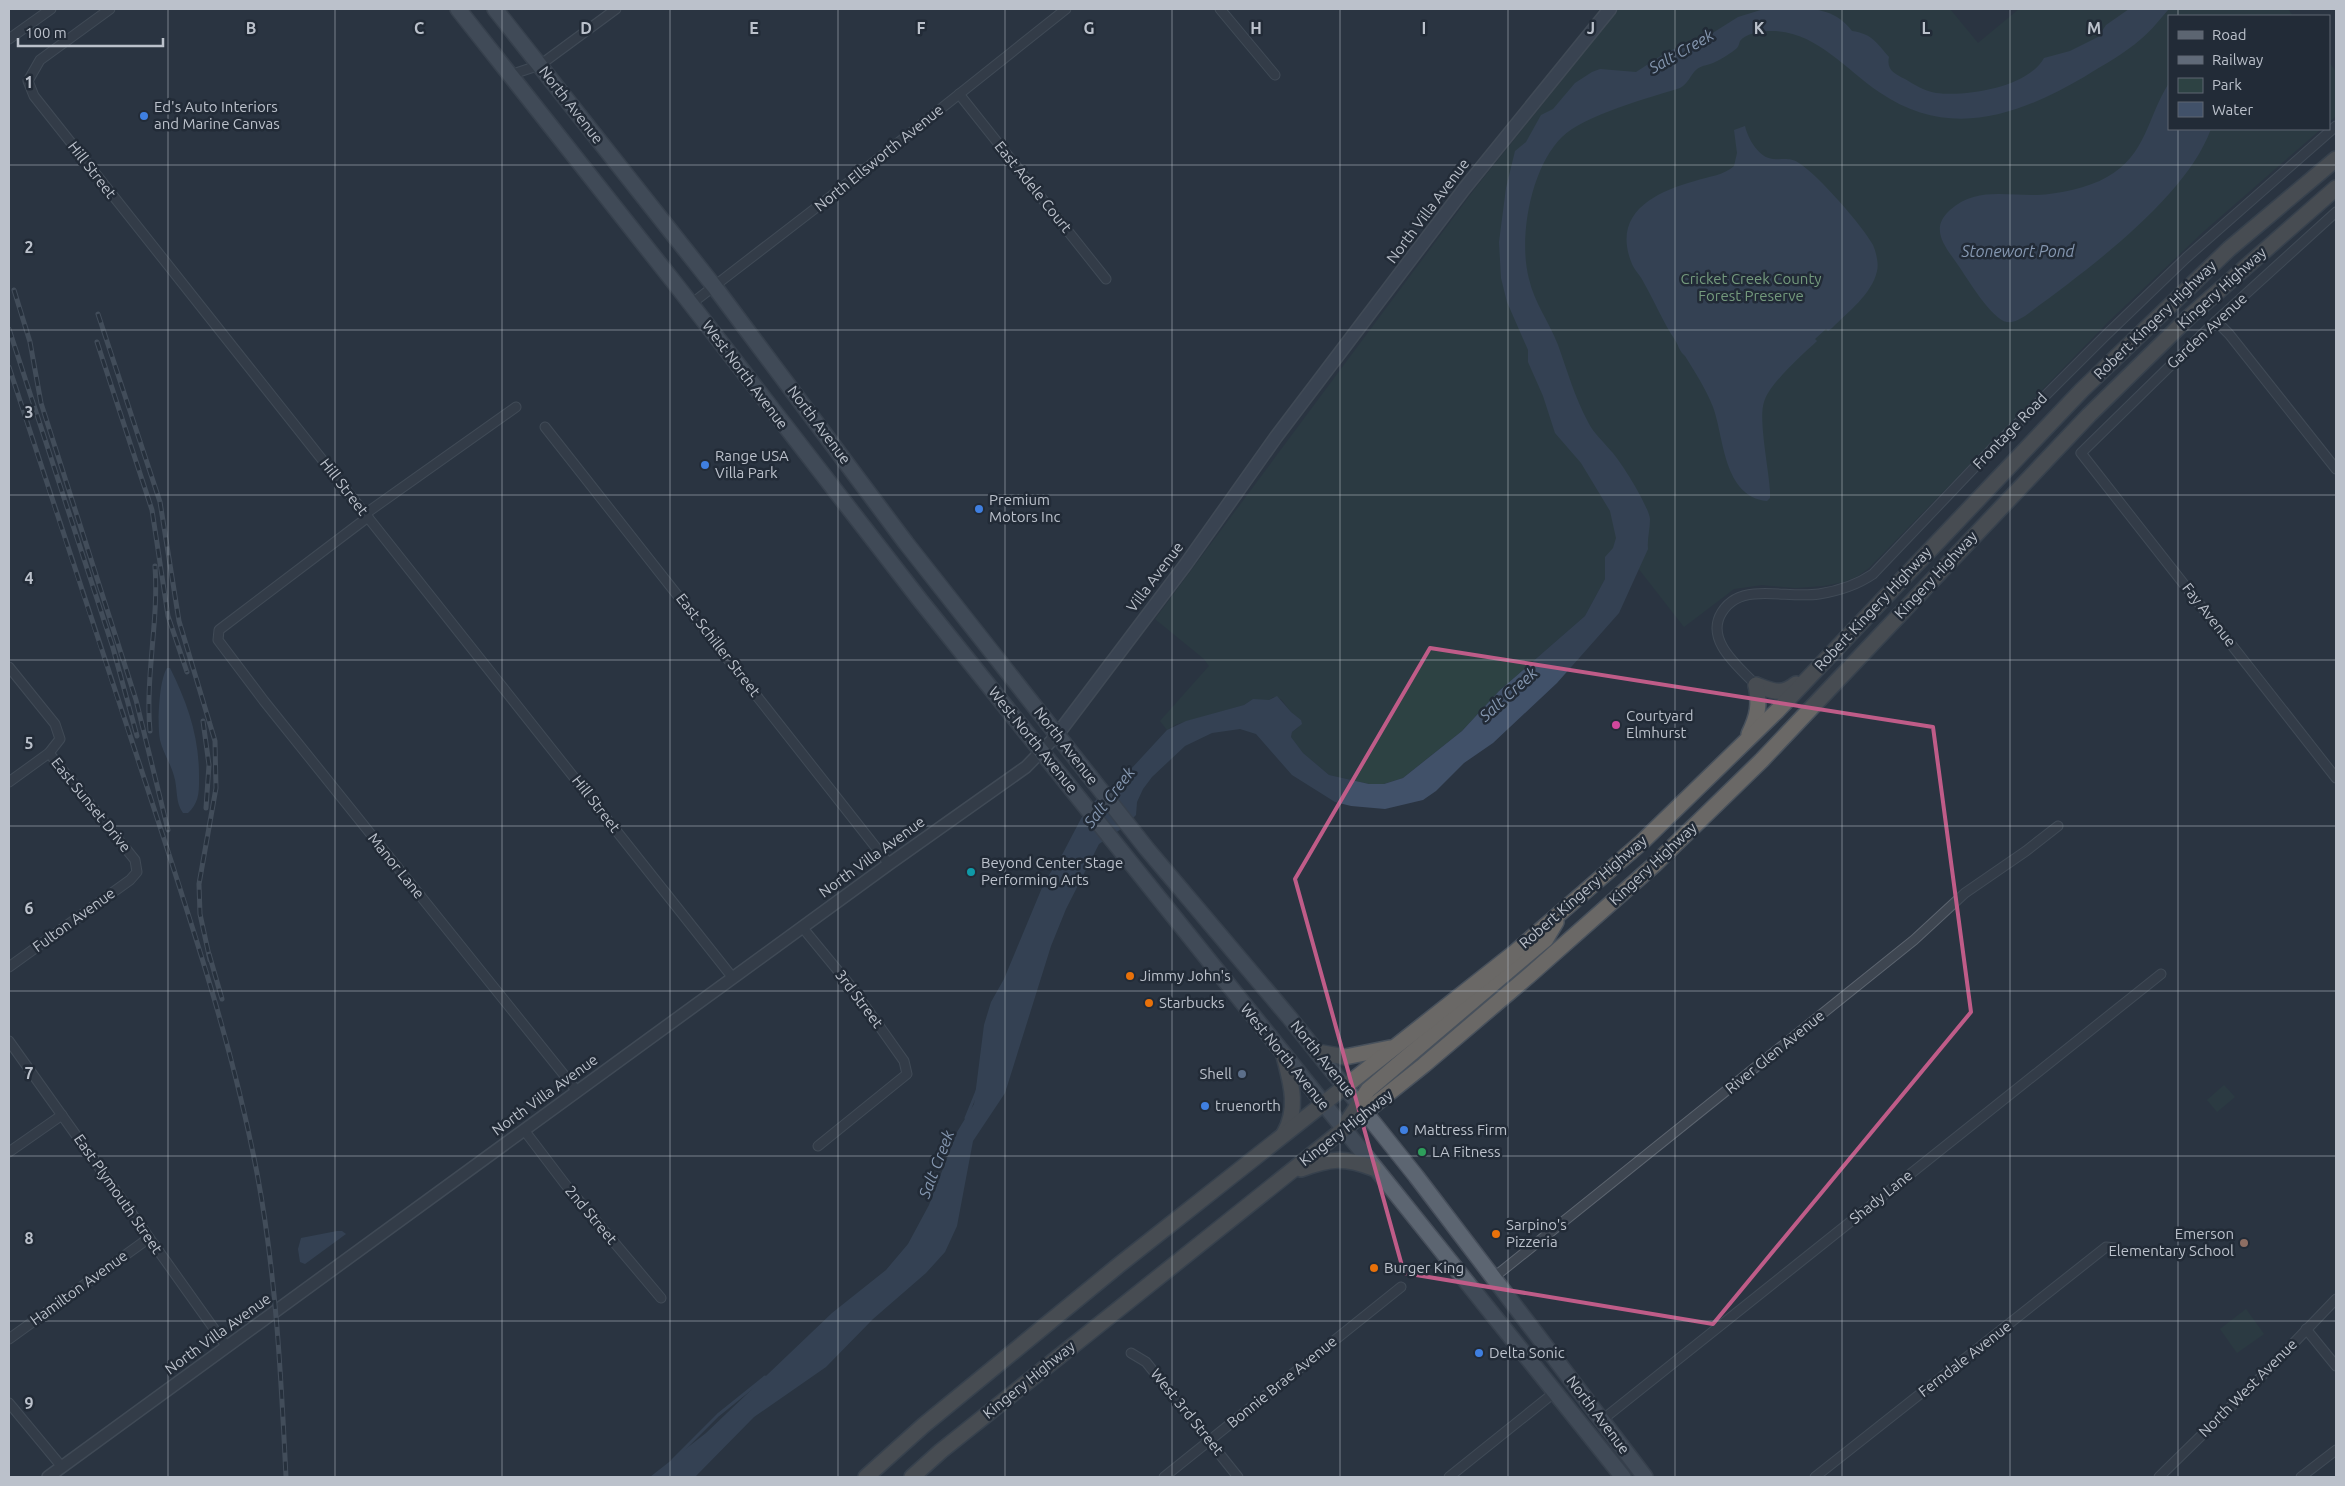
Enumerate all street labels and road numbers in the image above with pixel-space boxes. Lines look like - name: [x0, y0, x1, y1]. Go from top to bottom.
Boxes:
- street label: North Avenue: [536, 63, 607, 147]
- street label: North Ellsworth Avenue: [811, 101, 946, 215]
- street label: Hill Street: [65, 138, 120, 202]
- street label: East Adele Court: [991, 138, 1075, 236]
- street label: North Villa Avenue: [1383, 155, 1472, 266]
- street label: Kingery Highway: [2174, 243, 2269, 332]
- street label: Robert Kingery Highway: [2090, 257, 2219, 382]
- street label: Garden Avenue: [2163, 289, 2250, 372]
- street label: West North Avenue: [699, 317, 792, 432]
- street label: North Avenue: [784, 382, 854, 467]
- street label: Frontage Road: [1969, 389, 2050, 472]
- street label: Hill Street: [317, 455, 372, 519]
- street label: Kingery Highway: [1891, 528, 1980, 622]
- street label: Villa Avenue: [1123, 538, 1186, 615]
- street label: Robert Kingery Highway: [1811, 543, 1935, 674]
- street label: Fay Avenue: [2179, 579, 2240, 650]
- street label: East Schiller Street: [673, 590, 764, 700]
- street label: West North Avenue: [985, 683, 1081, 797]
- street label: North Avenue: [1030, 704, 1102, 788]
- street label: East Sunset Drive: [48, 754, 135, 855]
- street label: Hill Street: [569, 772, 624, 836]
- street label: North Villa Avenue: [816, 813, 928, 901]
- street label: Kingery Highway: [1606, 819, 1700, 908]
- street label: Manor Lane: [365, 829, 428, 902]
- street label: Robert Kingery Highway: [1516, 832, 1650, 952]
- street label: Fulton Avenue: [29, 884, 118, 955]
- street label: 3rd Street: [832, 966, 887, 1031]
- street label: West North Avenue: [1237, 1000, 1333, 1114]
- street label: River Glen Avenue: [1722, 1007, 1828, 1097]
- street label: North Avenue: [1287, 1017, 1359, 1101]
- street label: North Villa Avenue: [489, 1051, 601, 1139]
- street label: Kingery Highway: [1296, 1086, 1395, 1169]
- street label: East Plymouth Street: [71, 1131, 166, 1257]
- street label: Shady Lane: [1846, 1166, 1915, 1227]
- street label: 2nd Street: [562, 1182, 621, 1247]
- street label: Hamilton Avenue: [27, 1247, 131, 1329]
- street label: North Villa Avenue: [162, 1290, 274, 1378]
- street label: Ferndale Avenue: [1915, 1317, 2014, 1400]
- street label: Bonnie Brae Avenue: [1224, 1332, 1340, 1431]
- street label: North West Avenue: [2195, 1335, 2300, 1440]
- street label: Kingery Highway: [979, 1337, 1078, 1422]
- street label: West 3rd Street: [1147, 1365, 1227, 1458]
- street label: North Avenue: [1563, 1372, 1633, 1457]

